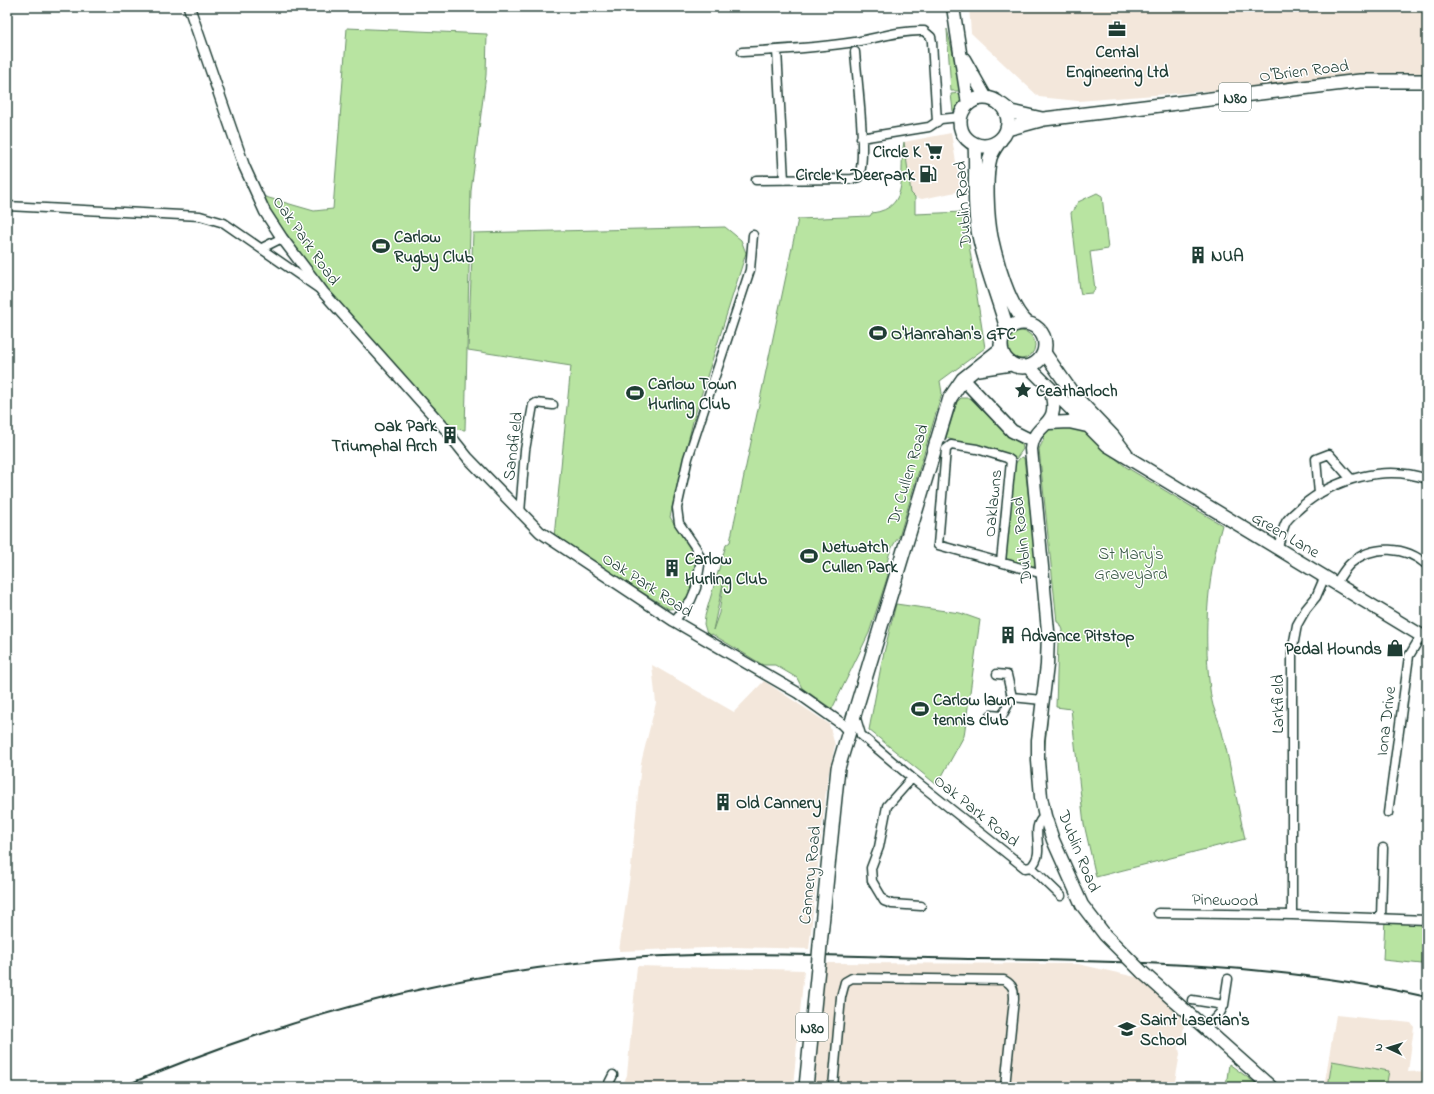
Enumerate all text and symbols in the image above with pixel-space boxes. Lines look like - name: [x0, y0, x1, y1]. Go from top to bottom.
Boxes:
- office icon: Cental Engineering Ltd: [1107, 19, 1127, 39]
- place label: Cental Engineering Ltd: [1065, 40, 1169, 87]
- street label: O'Brien Road: [1258, 54, 1351, 89]
- road number: N80: [1219, 83, 1251, 111]
- place label: Circle K: [873, 140, 922, 165]
- supermarket icon: Circle K: [924, 141, 944, 161]
- street label: Dublin Road: [948, 160, 979, 249]
- place label: Circle K, Deerpark: [796, 163, 916, 188]
- fuel station icon: Circle K, Deerpark: [918, 164, 938, 184]
- street label: Oak Park Road: [266, 191, 346, 291]
- place label: Carlow Rugby Club: [394, 225, 474, 272]
- sports icon: Carlow Rugby Club: [371, 236, 391, 256]
- place label: NUA: [1211, 244, 1244, 269]
- building icon: NUA: [1188, 245, 1208, 265]
- place label: O'Hanrahan's GFC: [891, 322, 1016, 347]
- sports icon: O'Hanrahan's GFC: [868, 323, 888, 343]
- place label: Carlow Town Hurling Club: [648, 372, 737, 419]
- place label: Ceatharloch: [1036, 379, 1118, 404]
- place icon: Ceatharloch: [1013, 380, 1033, 400]
- sports icon: Carlow Town Hurling Club: [625, 383, 645, 403]
- street label: Sandfield: [497, 410, 530, 482]
- place label: Oak Park Triumphal Arch: [332, 414, 438, 459]
- street label: Dr Cullen Road: [881, 421, 936, 529]
- building icon: Oak Park Triumphal Arch: [440, 425, 460, 445]
- street label: Oaklawns: [978, 468, 1009, 538]
- street label: Dublin Road: [1006, 495, 1040, 585]
- street label: Green Lane: [1246, 506, 1324, 565]
- place label: Netwatch Cullen Park: [822, 535, 898, 580]
- park label: St Mary's Graveyard: [1094, 542, 1168, 588]
- street label: Oak Park Road: [597, 546, 698, 624]
- sports icon: Netwatch Cullen Park: [799, 546, 819, 566]
- place label: Carlow Hurling Club: [685, 547, 767, 594]
- building icon: Carlow Hurling Club: [662, 558, 682, 578]
- place label: Advance Pitstop: [1021, 624, 1135, 649]
- building icon: Advance Pitstop: [998, 625, 1018, 645]
- place label: Pedal Hounds: [1285, 637, 1382, 662]
- shop icon: Pedal Hounds: [1385, 638, 1405, 658]
- street label: Larkfield: [1266, 674, 1291, 734]
- street label: Iona Drive: [1370, 684, 1403, 758]
- place label: Carlow lawn tennis club: [932, 688, 1016, 733]
- sports icon: Carlow lawn tennis club: [910, 699, 930, 719]
- street label: Oak Park Road: [928, 769, 1025, 854]
- place label: Old Cannery: [736, 791, 822, 818]
- building icon: Old Cannery: [713, 792, 733, 812]
- street label: Dublin Road: [1051, 806, 1106, 897]
- street label: Cannery Road: [793, 824, 829, 926]
- street label: Pinewood: [1192, 887, 1259, 914]
- place label: Saint Laserian's School: [1140, 1008, 1250, 1053]
- road number: N80: [796, 1013, 828, 1041]
- school or university icon: Saint Laserian's School: [1117, 1019, 1137, 1039]
- north arrow: [1368, 1028, 1408, 1068]
- text: N: [1371, 1043, 1387, 1052]

